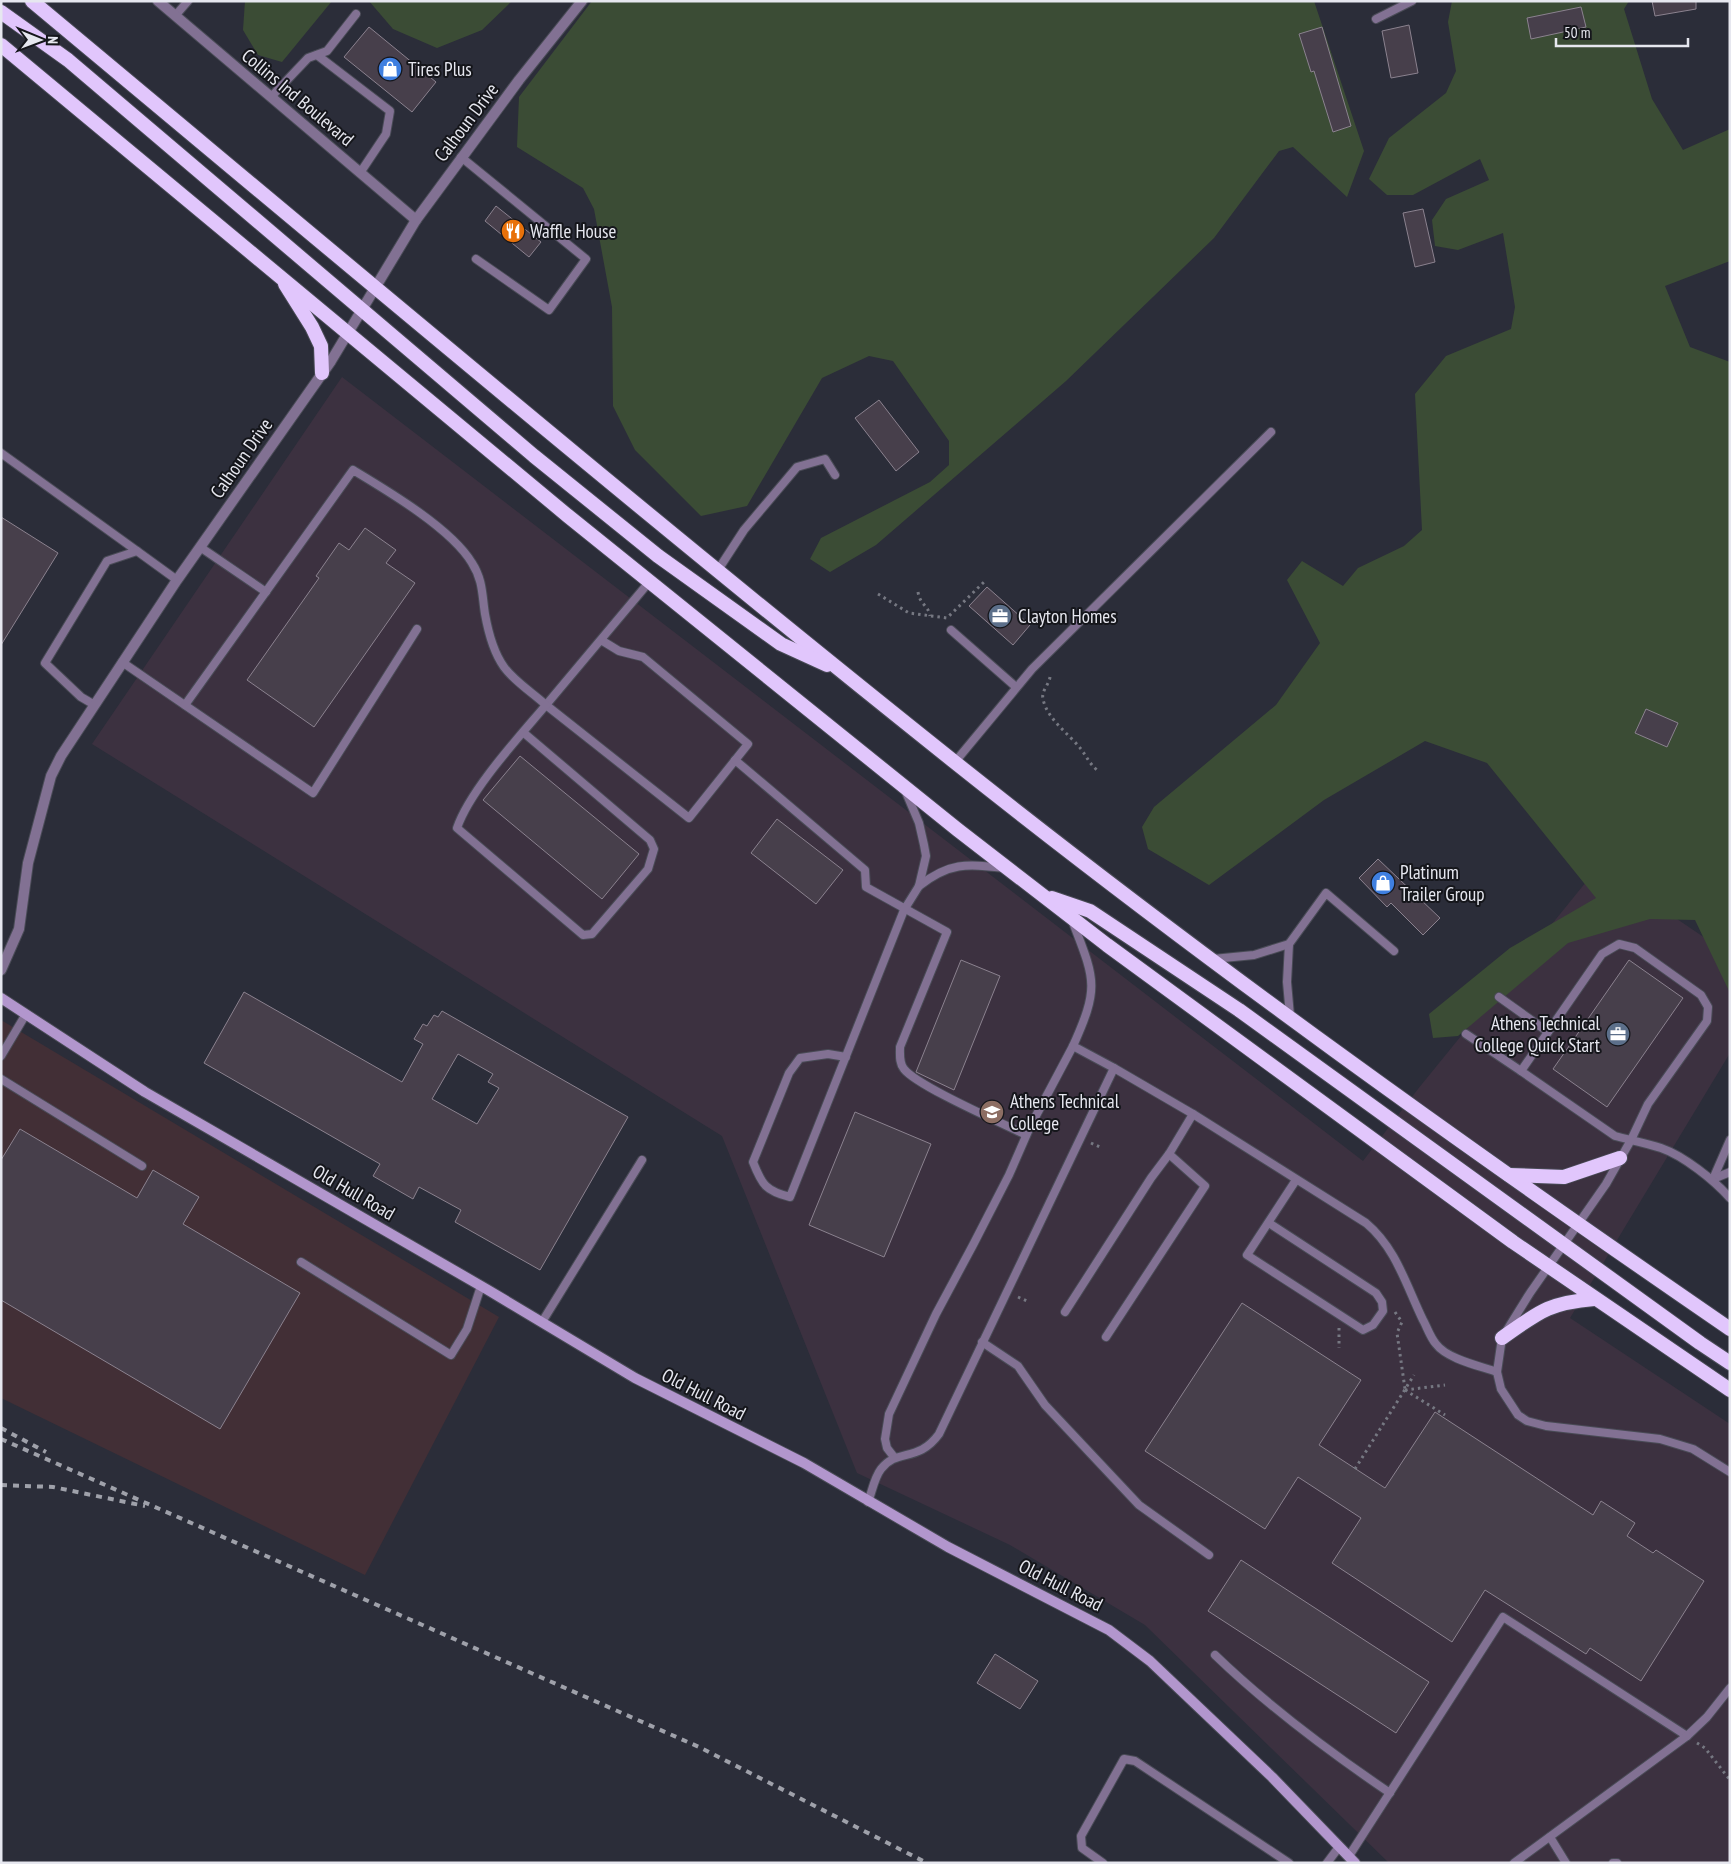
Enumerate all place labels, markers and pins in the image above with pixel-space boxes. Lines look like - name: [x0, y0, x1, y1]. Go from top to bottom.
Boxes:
- shop icon: Tires Plus: [377, 56, 403, 82]
- place label: Tires Plus: [408, 57, 472, 81]
- restaurant icon: Waffle House: [500, 218, 526, 244]
- place label: Waffle House: [530, 219, 616, 243]
- office icon: Clayton Homes: [987, 603, 1013, 629]
- place label: Clayton Homes: [1018, 604, 1117, 628]
- place label: Platinum Trailer Group: [1400, 860, 1485, 906]
- shop icon: Platinum Trailer Group: [1370, 870, 1396, 896]
- place label: Athens Technical College Quick Start: [1475, 1011, 1601, 1057]
- office icon: Athens Technical College Quick Start: [1605, 1021, 1631, 1047]
- place label: Athens Technical College: [1010, 1089, 1120, 1135]
- school or university icon: Athens Technical College: [979, 1099, 1005, 1125]

